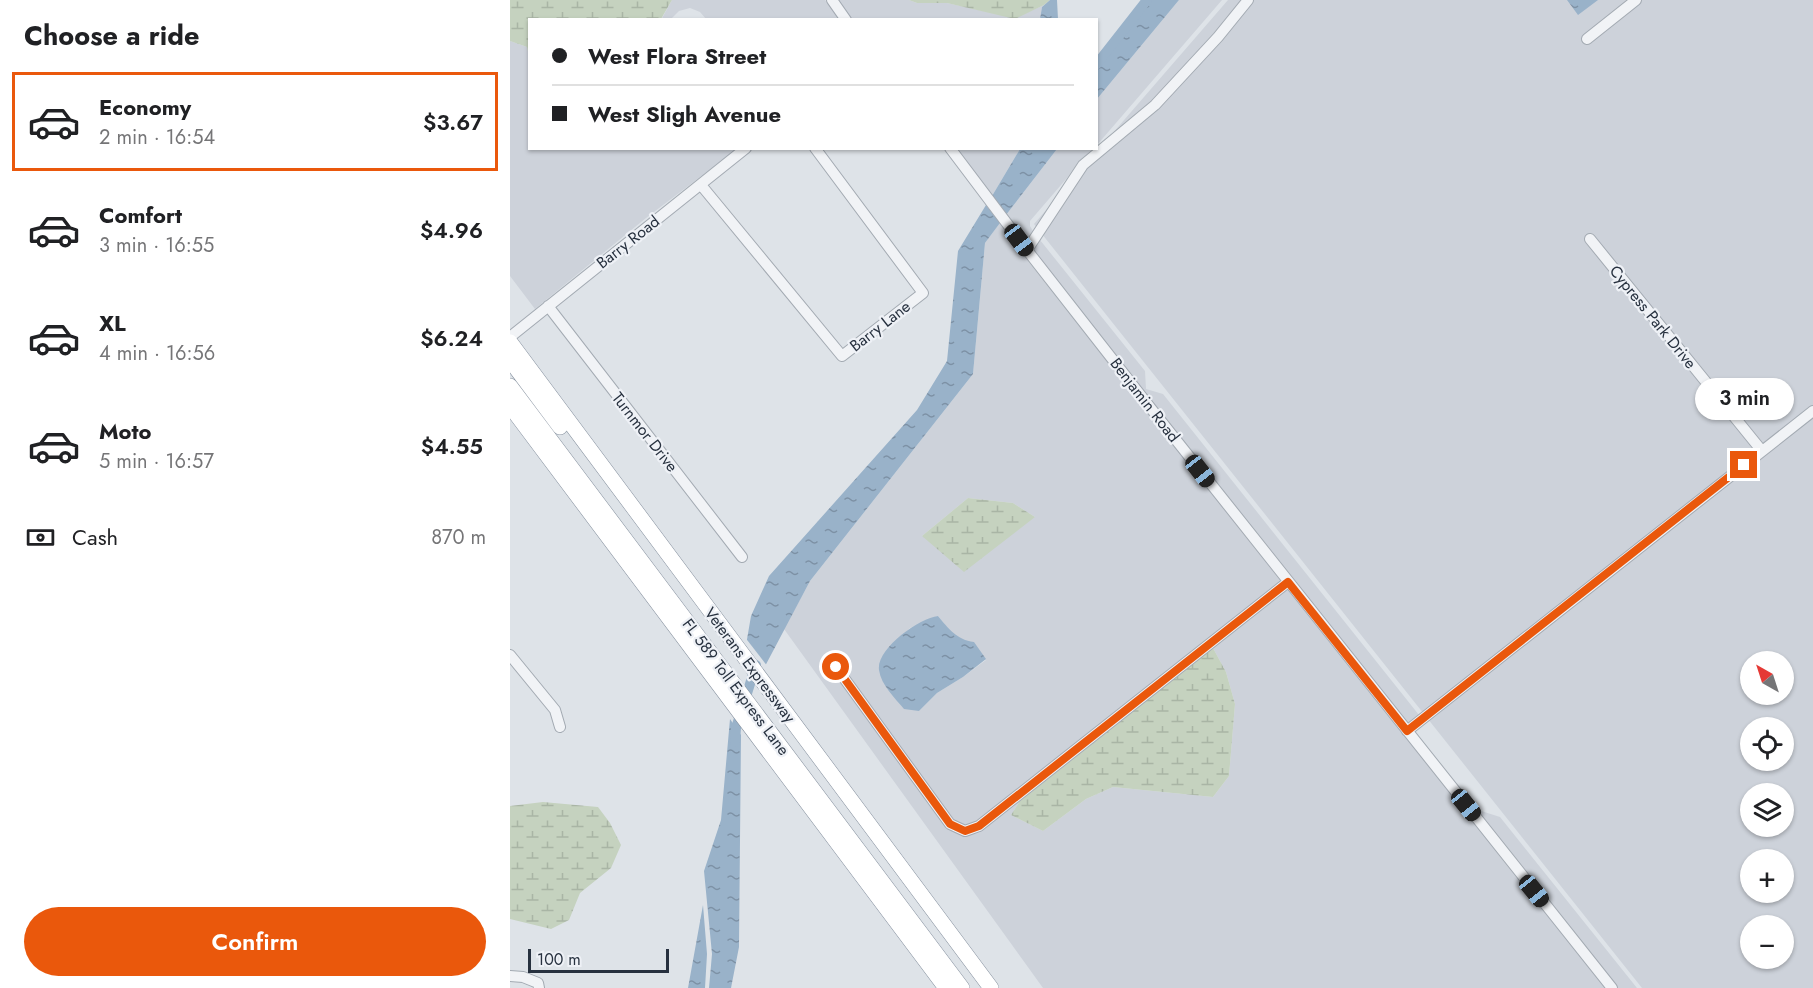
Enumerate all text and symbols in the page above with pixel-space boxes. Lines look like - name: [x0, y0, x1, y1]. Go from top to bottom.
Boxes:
- text: Choose a ride: [24, 16, 199, 55]
- text: West Flora Street: [588, 40, 766, 72]
- text: Economy: [99, 91, 191, 123]
- icon: car: [27, 95, 81, 149]
- text: West Sligh Avenue: [588, 98, 781, 130]
- text: $3.67: [423, 106, 483, 138]
- text: 2 min · 16:54: [99, 123, 215, 152]
- text: Comfort: [99, 199, 182, 231]
- icon: car: [27, 203, 81, 257]
- street label: Barry Road: [592, 210, 664, 274]
- text: $4.96: [420, 214, 483, 246]
- car: [1001, 220, 1037, 260]
- text: 3 min · 16:55: [99, 231, 214, 260]
- street label: Cypress Park Drive: [1604, 260, 1702, 374]
- street label: Barry Lane: [845, 295, 915, 357]
- text: XL: [99, 307, 126, 339]
- icon: car: [27, 311, 81, 365]
- text: $6.24: [420, 322, 483, 354]
- text: 4 min · 16:56: [99, 339, 215, 368]
- street label: Benjamin Road: [1105, 353, 1185, 447]
- callout: 3 min: [1694, 378, 1794, 420]
- text: 3 min: [1719, 384, 1770, 413]
- street label: Turnmor Drive: [607, 387, 683, 477]
- text: Moto: [99, 415, 152, 447]
- icon: car: [27, 419, 81, 473]
- text: $4.55: [421, 430, 483, 462]
- text: 5 min · 16:57: [99, 447, 214, 476]
- car: [1182, 451, 1218, 491]
- route end: [1730, 451, 1757, 478]
- icon: cash: [24, 521, 57, 554]
- text: Cash: [72, 521, 118, 553]
- text: 870 m: [431, 523, 486, 552]
- street label: Veterans Expressway: [699, 603, 802, 728]
- street label: FL 589 Toll Express Lane: [677, 614, 795, 760]
- north arrow: [1740, 651, 1794, 705]
- map controls: [1740, 651, 1794, 969]
- route start: [822, 653, 849, 680]
- button: locate: [1740, 717, 1794, 771]
- button: layers: [1740, 783, 1794, 837]
- car: [1448, 785, 1484, 825]
- button: +: [1740, 849, 1794, 903]
- car: [1516, 871, 1552, 911]
- button: Confirm: [24, 907, 486, 976]
- button: −: [1740, 915, 1794, 969]
- scale bar: [528, 946, 669, 974]
- text: 100 m: [537, 948, 581, 971]

